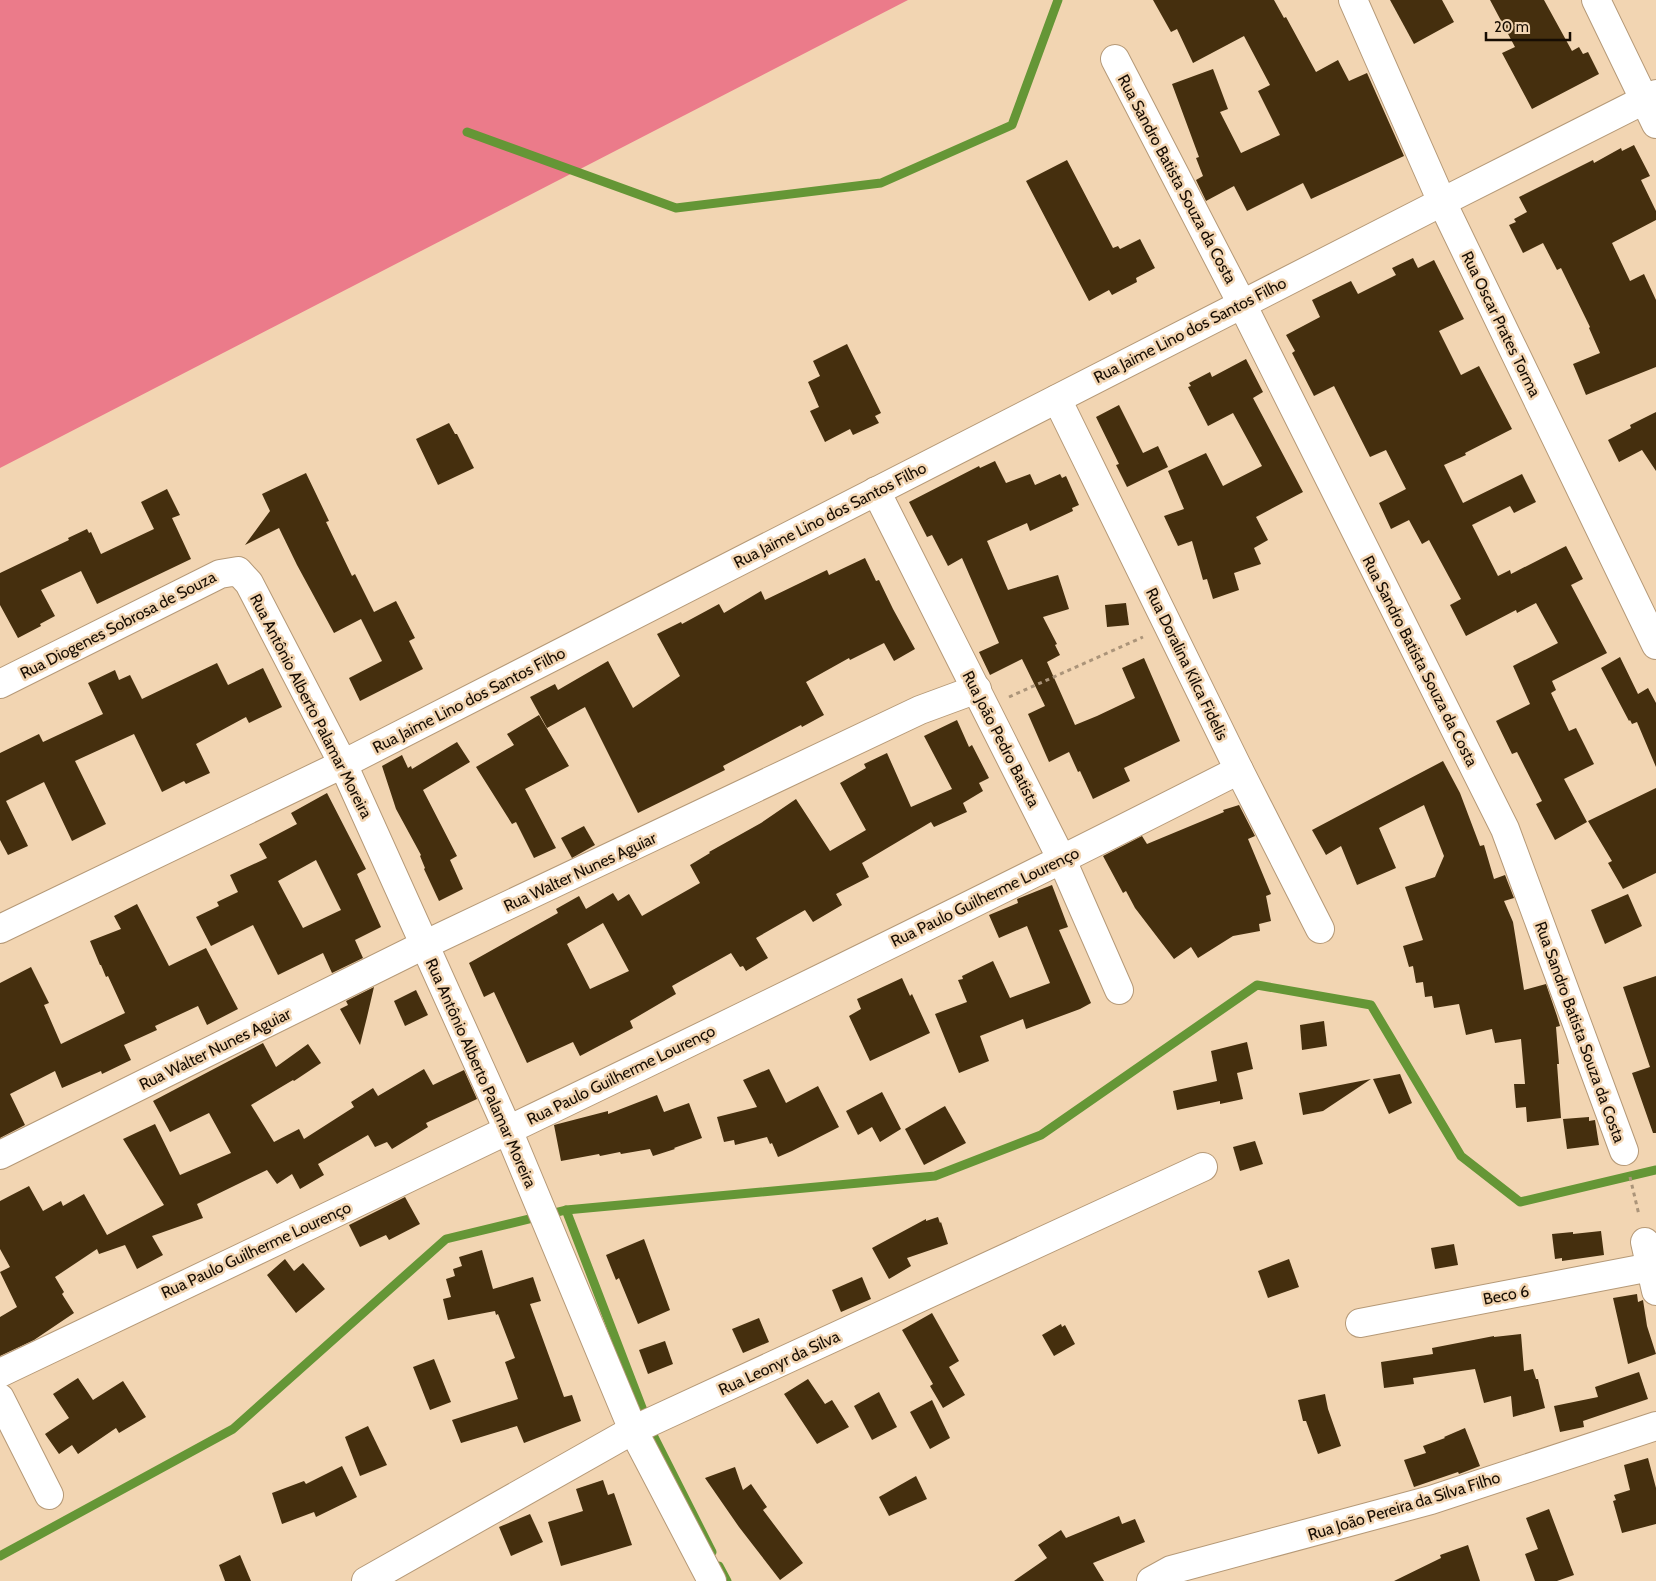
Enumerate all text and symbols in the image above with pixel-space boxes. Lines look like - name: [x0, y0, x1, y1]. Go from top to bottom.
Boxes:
- scale bar: [1486, 10, 1570, 42]
- text: 20 m: [1494, 18, 1529, 36]
- street label: Rua Sandro Batista Souza da Costa: [1114, 71, 1240, 287]
- street label: Rua Oscar Prates Torma: [1457, 248, 1545, 400]
- street label: Rua Jaime Lino dos Santos Filho: [1090, 273, 1290, 387]
- street label: Rua Jaime Lino dos Santos Filho: [730, 458, 930, 572]
- street label: Rua Sandro Batista Souza da Costa: [1358, 552, 1482, 770]
- street label: Rua Diogenes Sobrosa de Souza: [17, 567, 219, 683]
- street label: Rua Doralina Kilca Fidelis: [1142, 585, 1232, 744]
- street label: Rua Antônio Alberto Palamar Moreira: [246, 591, 376, 822]
- street label: Rua Jaime Lino dos Santos Filho: [369, 643, 569, 757]
- street label: Rua João Pedro Batista: [958, 668, 1044, 811]
- street label: Rua Walter Nunes Aguiar: [501, 828, 660, 916]
- street label: Rua Paulo Guilherme Lourenço: [888, 843, 1082, 951]
- street label: Rua Sandro Batista Souza da Costa: [1531, 919, 1629, 1145]
- street label: Rua Antônio Alberto Palamar Moreira: [422, 955, 540, 1191]
- street label: Rua Walter Nunes Aguiar: [136, 1004, 295, 1094]
- street label: Rua Paulo Guilherme Lourenço: [524, 1021, 718, 1129]
- street label: Rua Paulo Guilherme Lourenço: [158, 1198, 354, 1302]
- street label: Beco 6: [1481, 1281, 1531, 1309]
- street label: Rua Leonyr da Silva: [715, 1327, 843, 1399]
- street label: Rua João Pereira da Silva Filho: [1306, 1468, 1503, 1544]

